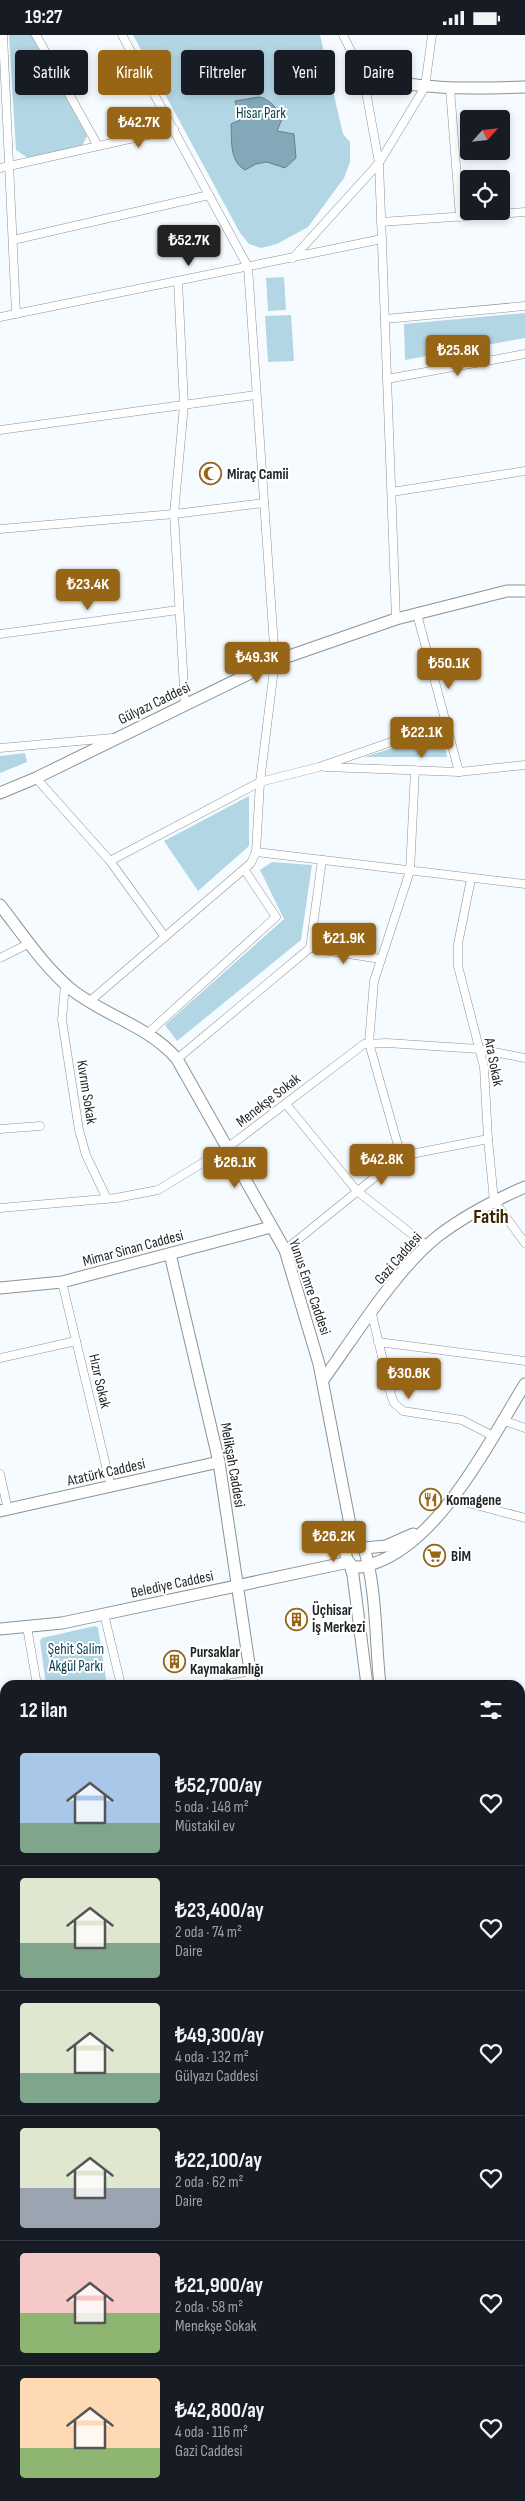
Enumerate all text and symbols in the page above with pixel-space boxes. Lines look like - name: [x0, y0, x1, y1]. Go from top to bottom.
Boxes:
- text: 19:27: [25, 6, 62, 29]
- chip: Satılık: [15, 50, 88, 95]
- chip: Kiralık: [98, 50, 171, 95]
- chip: Filtreler: [181, 50, 264, 95]
- chip: Yeni: [274, 50, 335, 95]
- chip: Daire: [345, 50, 412, 95]
- park label: Hisar Park: [236, 104, 286, 123]
- pin: ₺42.7K: [98, 107, 180, 149]
- north arrow: [460, 110, 510, 160]
- map controls: [460, 110, 510, 220]
- text: ₺42.7K: [118, 113, 160, 132]
- button: locate: [460, 170, 510, 220]
- pin: ₺52.7K: [148, 225, 230, 267]
- text: ₺52.7K: [168, 231, 210, 250]
- pin: ₺25.8K: [417, 335, 499, 377]
- text: ₺25.8K: [437, 341, 479, 360]
- mosque icon: Miraç Camii: [199, 462, 223, 486]
- place label: Miraç Camii: [227, 465, 288, 484]
- pin: ₺23.4K: [47, 569, 129, 611]
- text: ₺23.4K: [67, 575, 109, 594]
- pin: ₺49.3K: [216, 641, 298, 684]
- pin: ₺50.1K: [408, 647, 490, 690]
- text: ₺49.3K: [236, 648, 278, 667]
- text: ₺50.1K: [428, 654, 470, 673]
- street label: Gülyazı Caddesi: [115, 678, 194, 729]
- pin: ₺22.1K: [381, 717, 463, 759]
- text: ₺22.1K: [401, 723, 443, 742]
- pin: ₺21.9K: [303, 923, 385, 965]
- text: ₺21.9K: [323, 929, 365, 948]
- street label: Ara Sokak: [479, 1035, 508, 1088]
- street label: Kıvrım Sokak: [72, 1059, 101, 1126]
- street label: Menekşe Sokak: [232, 1069, 305, 1131]
- pin: ₺42.8K: [341, 1143, 423, 1186]
- pin: ₺26.1K: [194, 1147, 276, 1189]
- text: ₺42.8K: [361, 1150, 403, 1169]
- text: ₺26.1K: [214, 1153, 256, 1172]
- district label: Fatih: [473, 1205, 509, 1229]
- street label: Mimar Sinan Caddesi: [81, 1226, 186, 1271]
- street label: Gazi Caddesi: [370, 1228, 426, 1288]
- street label: Yunus Emre Caddesi: [284, 1237, 335, 1338]
- street label: Hızır Sokak: [84, 1352, 115, 1410]
- pin: ₺30.6K: [368, 1357, 450, 1400]
- text: ₺30.6K: [388, 1364, 430, 1383]
- street label: Melikşah Caddesi: [216, 1421, 249, 1509]
- street label: Atatürk Caddesi: [64, 1454, 147, 1491]
- restaurant icon: Komagene: [418, 1488, 442, 1512]
- place label: Komagene: [446, 1491, 501, 1510]
- pin: ₺26.2K: [293, 1521, 375, 1563]
- text: ₺26.2K: [313, 1527, 355, 1546]
- supermarket icon: BİM: [423, 1544, 447, 1568]
- place label: BİM: [451, 1547, 471, 1566]
- street label: Belediye Caddesi: [129, 1566, 215, 1603]
- place label: Üçhisar İş Merkezi: [312, 1601, 365, 1637]
- building icon: Üçhisar İş Merkezi: [284, 1607, 308, 1631]
- park label: Şehit Salim Akgül Parkı: [48, 1640, 104, 1676]
- place label: Pursaklar Kaymakamlığı: [190, 1643, 263, 1679]
- building icon: Pursaklar Kaymakamlığı: [162, 1649, 186, 1673]
- icon: filters: [477, 1696, 505, 1724]
- text: 12 ilan: [20, 1698, 67, 1723]
- icon: home: [60, 1773, 120, 1833]
- text: ₺52,700/ay: [175, 1773, 262, 1798]
- icon: heart: [477, 1789, 505, 1817]
- text: 5 oda · 148 m²: [175, 1798, 249, 1817]
- text: Müstakil ev: [175, 1817, 235, 1836]
- icon: home: [60, 1898, 120, 1958]
- text: ₺23,400/ay: [175, 1898, 264, 1923]
- icon: heart: [477, 1914, 505, 1942]
- text: 2 oda · 74 m²: [175, 1923, 242, 1942]
- text: Daire: [175, 1942, 203, 1961]
- icon: home: [60, 2023, 120, 2083]
- text: ₺49,300/ay: [175, 2023, 264, 2048]
- icon: heart: [477, 2039, 505, 2067]
- text: 4 oda · 132 m²: [175, 2048, 249, 2067]
- text: Gülyazı Caddesi: [175, 2067, 258, 2086]
- icon: home: [60, 2148, 120, 2208]
- text: ₺22,100/ay: [175, 2148, 262, 2173]
- icon: heart: [477, 2164, 505, 2192]
- text: 2 oda · 62 m²: [175, 2173, 243, 2192]
- text: Daire: [175, 2192, 203, 2211]
- icon: home: [60, 2273, 120, 2333]
- text: ₺21,900/ay: [175, 2273, 263, 2298]
- icon: heart: [477, 2289, 505, 2317]
- text: 2 oda · 58 m²: [175, 2298, 243, 2317]
- text: Menekşe Sokak: [175, 2317, 257, 2336]
- icon: home: [60, 2398, 120, 2458]
- text: ₺42,800/ay: [175, 2398, 264, 2423]
- icon: heart: [477, 2414, 505, 2442]
- text: 4 oda · 116 m²: [175, 2423, 248, 2442]
- text: Gazi Caddesi: [175, 2442, 242, 2461]

